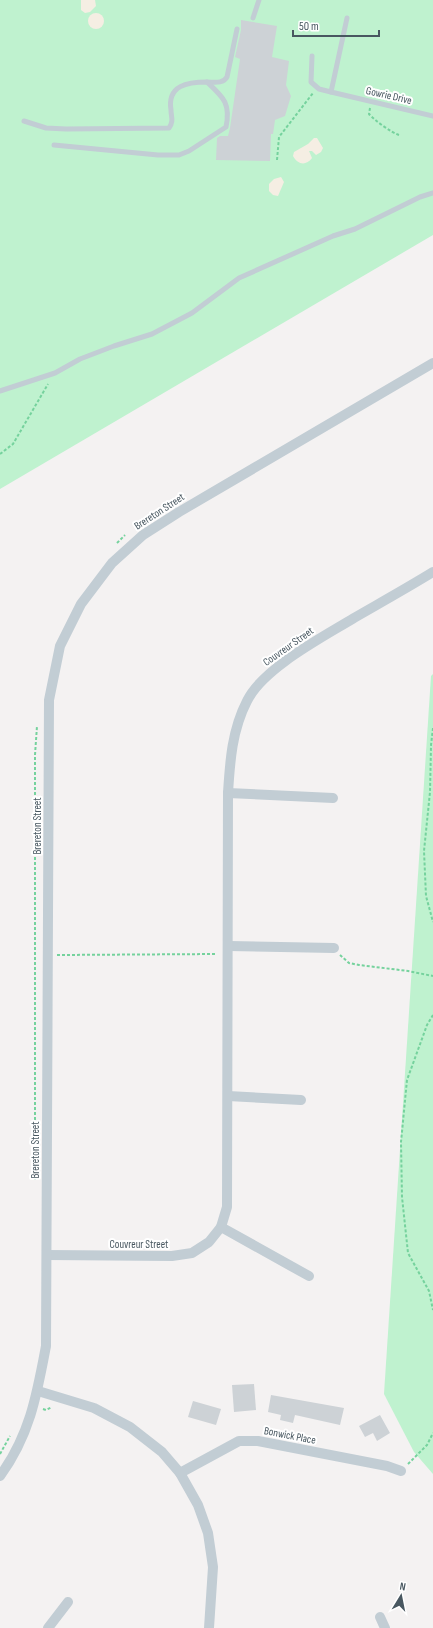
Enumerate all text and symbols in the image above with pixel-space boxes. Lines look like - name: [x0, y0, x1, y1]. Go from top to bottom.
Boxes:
- scale bar: [293, 12, 379, 38]
- text: 50 m: [299, 19, 319, 34]
- street label: Gowrie Drive: [365, 84, 413, 107]
- street label: Brereton Street: [132, 490, 187, 532]
- street label: Couvreur Street: [260, 624, 317, 669]
- street label: Brereton Street: [31, 797, 44, 855]
- street label: Brereton Street: [29, 1121, 42, 1179]
- street label: Couvreur Street: [110, 1238, 169, 1251]
- street label: Bonwick Place: [263, 1424, 317, 1447]
- north arrow: [381, 1576, 421, 1616]
- text: N: [399, 1580, 407, 1594]

